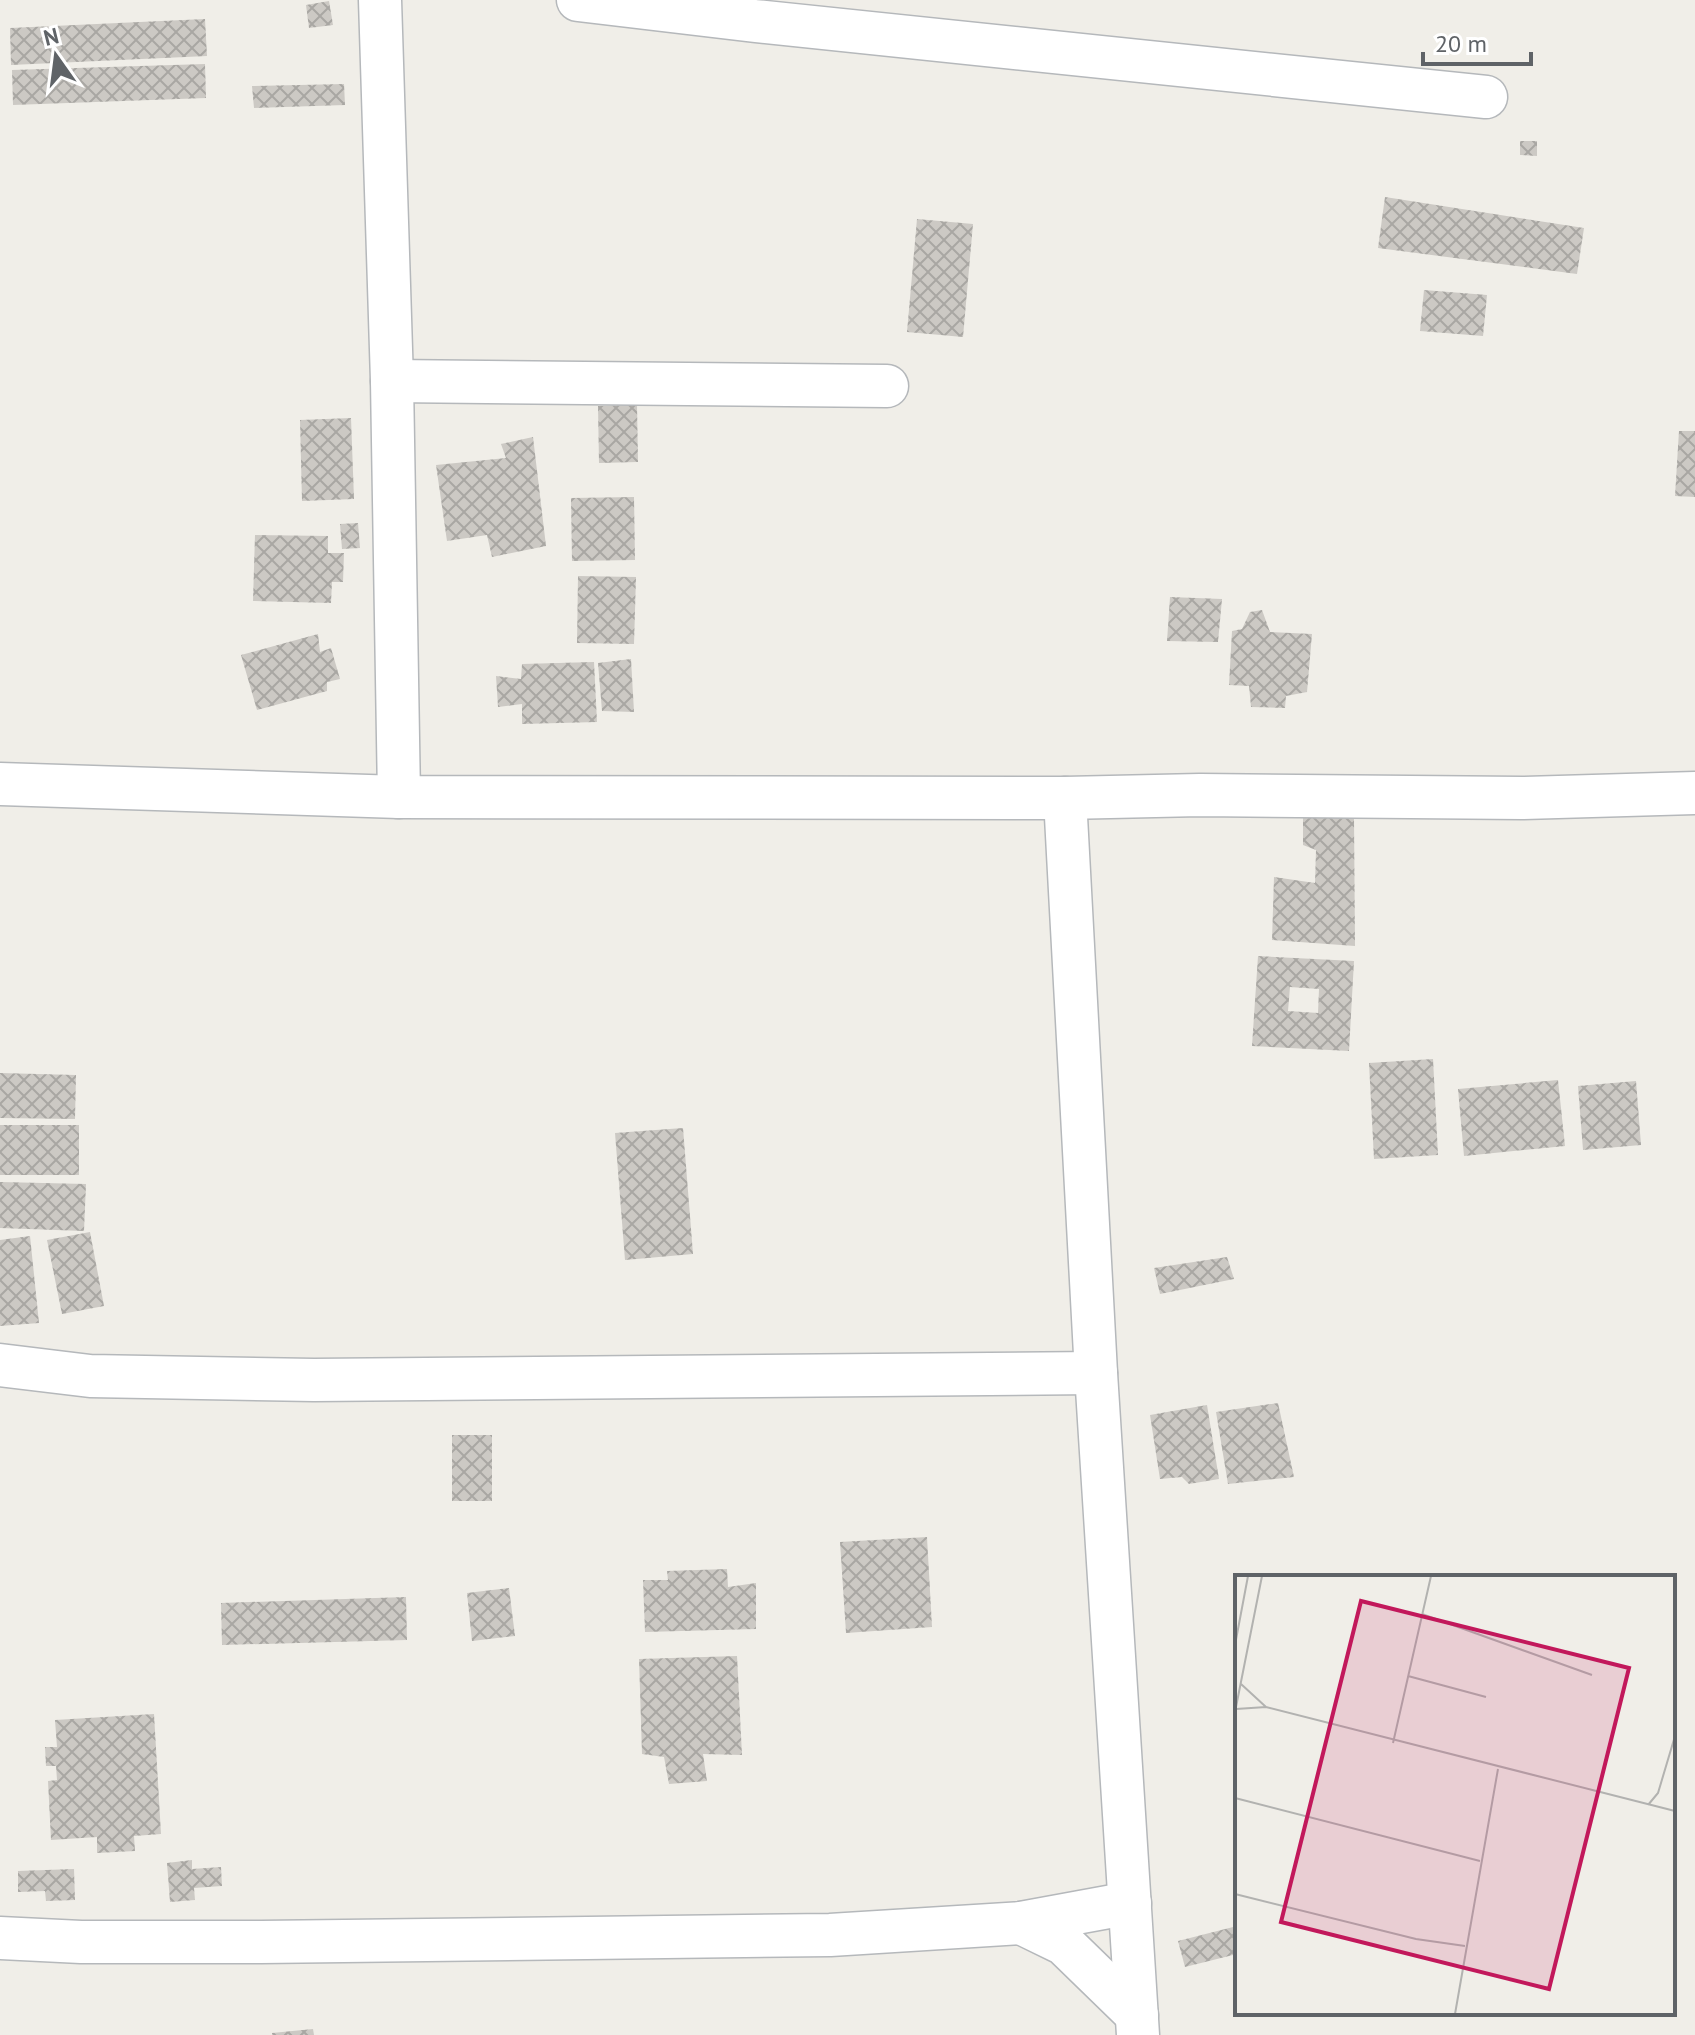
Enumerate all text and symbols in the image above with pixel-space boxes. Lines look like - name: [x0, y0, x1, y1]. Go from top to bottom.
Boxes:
- north arrow: [16, 16, 96, 96]
- scale bar: [1423, 16, 1531, 66]
- text: N: [41, 21, 62, 52]
- text: 20 m: [1435, 28, 1487, 59]
- inset map: [1235, 1575, 1675, 2015]

